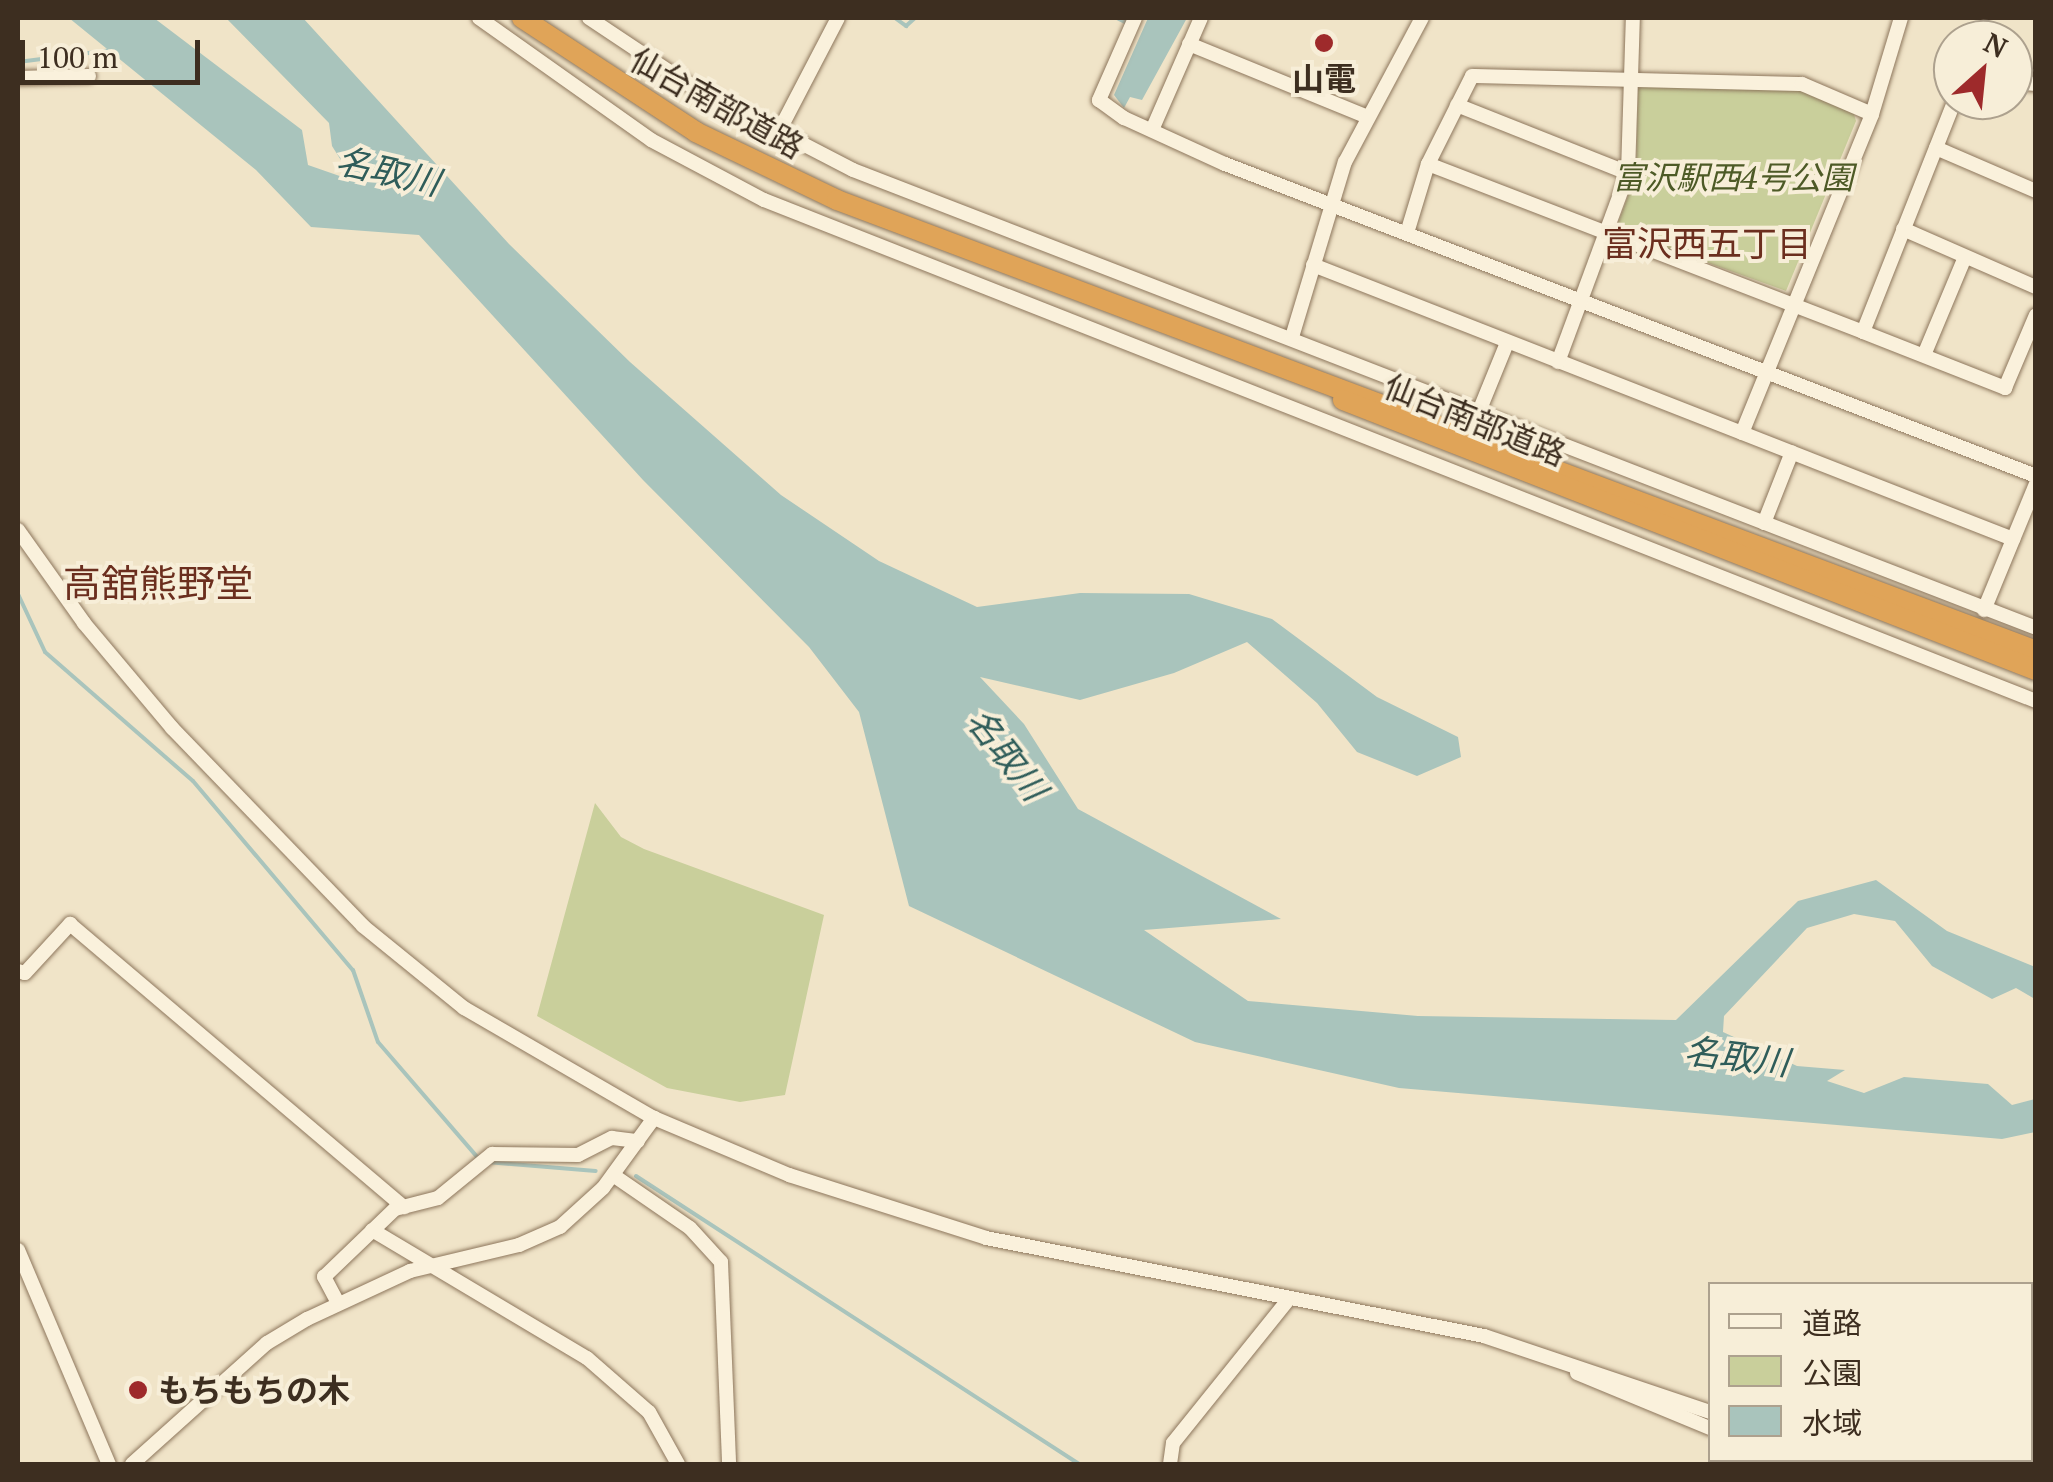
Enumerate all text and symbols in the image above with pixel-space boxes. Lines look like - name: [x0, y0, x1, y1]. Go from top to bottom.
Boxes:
- scale bar: [25, 20, 205, 82]
- north arrow: [1933, 20, 2033, 120]
- text: N: [1978, 23, 2014, 66]
- marker: 山電: [1313, 32, 1335, 54]
- text: 100 m: [37, 37, 118, 77]
- street label: 仙台南部道路: [624, 40, 810, 166]
- place label: 山電: [1292, 59, 1356, 97]
- water label: 名取川: [332, 139, 444, 203]
- park label: 富沢駅西4号公園: [1613, 158, 1853, 196]
- district label: 富沢西五丁目: [1602, 222, 1812, 264]
- street label: 仙台南部道路: [1379, 366, 1571, 474]
- district label: 高舘熊野堂: [63, 561, 253, 607]
- water label: 名取川: [958, 700, 1056, 808]
- water label: 名取川: [1682, 1029, 1792, 1083]
- legend: [1708, 1282, 2033, 1462]
- text: 道路: [1802, 1303, 1862, 1343]
- text: 公園: [1802, 1353, 1862, 1393]
- place label: もちもちの木: [158, 1371, 350, 1409]
- marker: もちもちの木: [127, 1379, 149, 1401]
- text: 水域: [1802, 1403, 1862, 1443]

